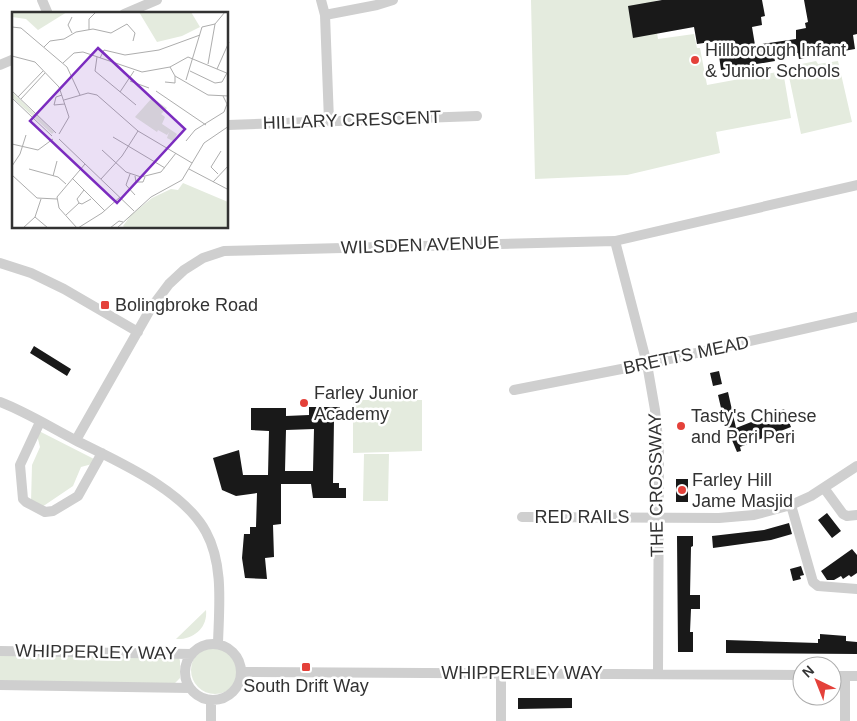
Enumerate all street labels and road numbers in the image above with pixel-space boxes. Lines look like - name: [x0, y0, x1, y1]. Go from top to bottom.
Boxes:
- street label: HILLARY CRESCENT: [263, 107, 441, 133]
- street label: WILSDEN AVENUE: [340, 232, 500, 258]
- street label: BRETTS MEAD: [621, 332, 751, 378]
- street label: THE CROSSWAY: [645, 413, 667, 557]
- street label: RED RAILS: [534, 507, 630, 527]
- street label: WHIPPERLEY WAY: [15, 641, 177, 663]
- street label: WHIPPERLEY WAY: [441, 663, 603, 683]

